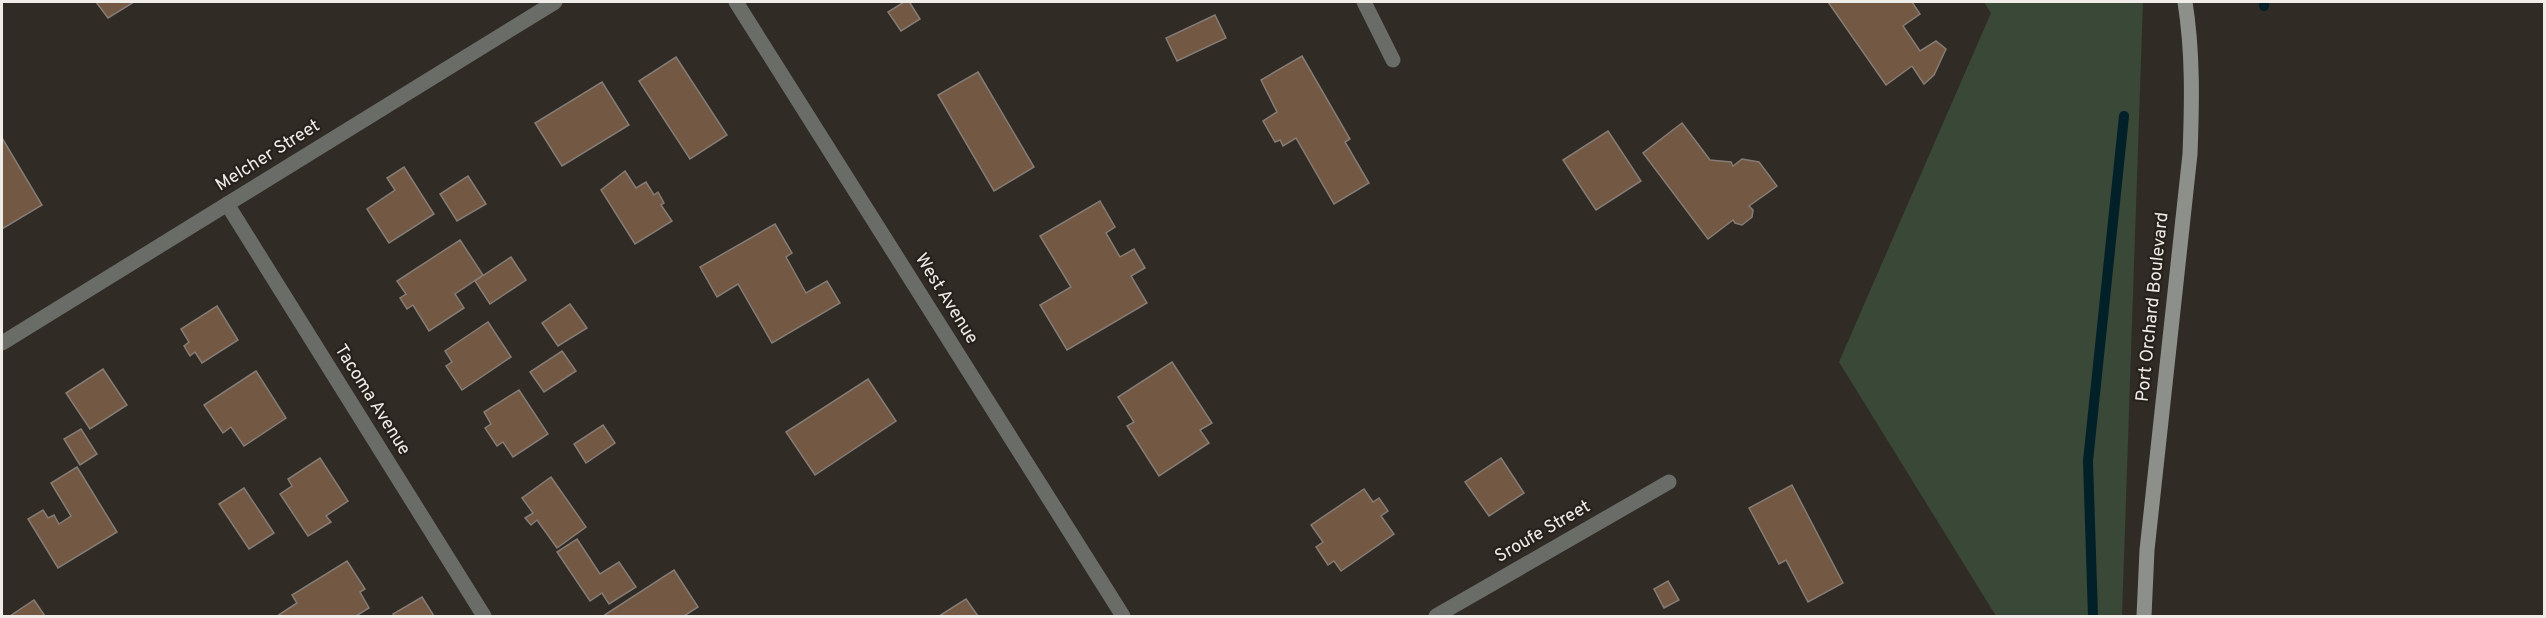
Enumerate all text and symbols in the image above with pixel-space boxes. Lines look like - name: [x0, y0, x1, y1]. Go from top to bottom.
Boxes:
- street label: Melcher Street: [211, 115, 325, 197]
- street label: Port Orchard Boulevard: [2132, 211, 2174, 403]
- street label: West Avenue: [909, 249, 983, 349]
- street label: Tacoma Avenue: [329, 340, 415, 460]
- street label: Sroufe Street: [1491, 495, 1595, 569]

